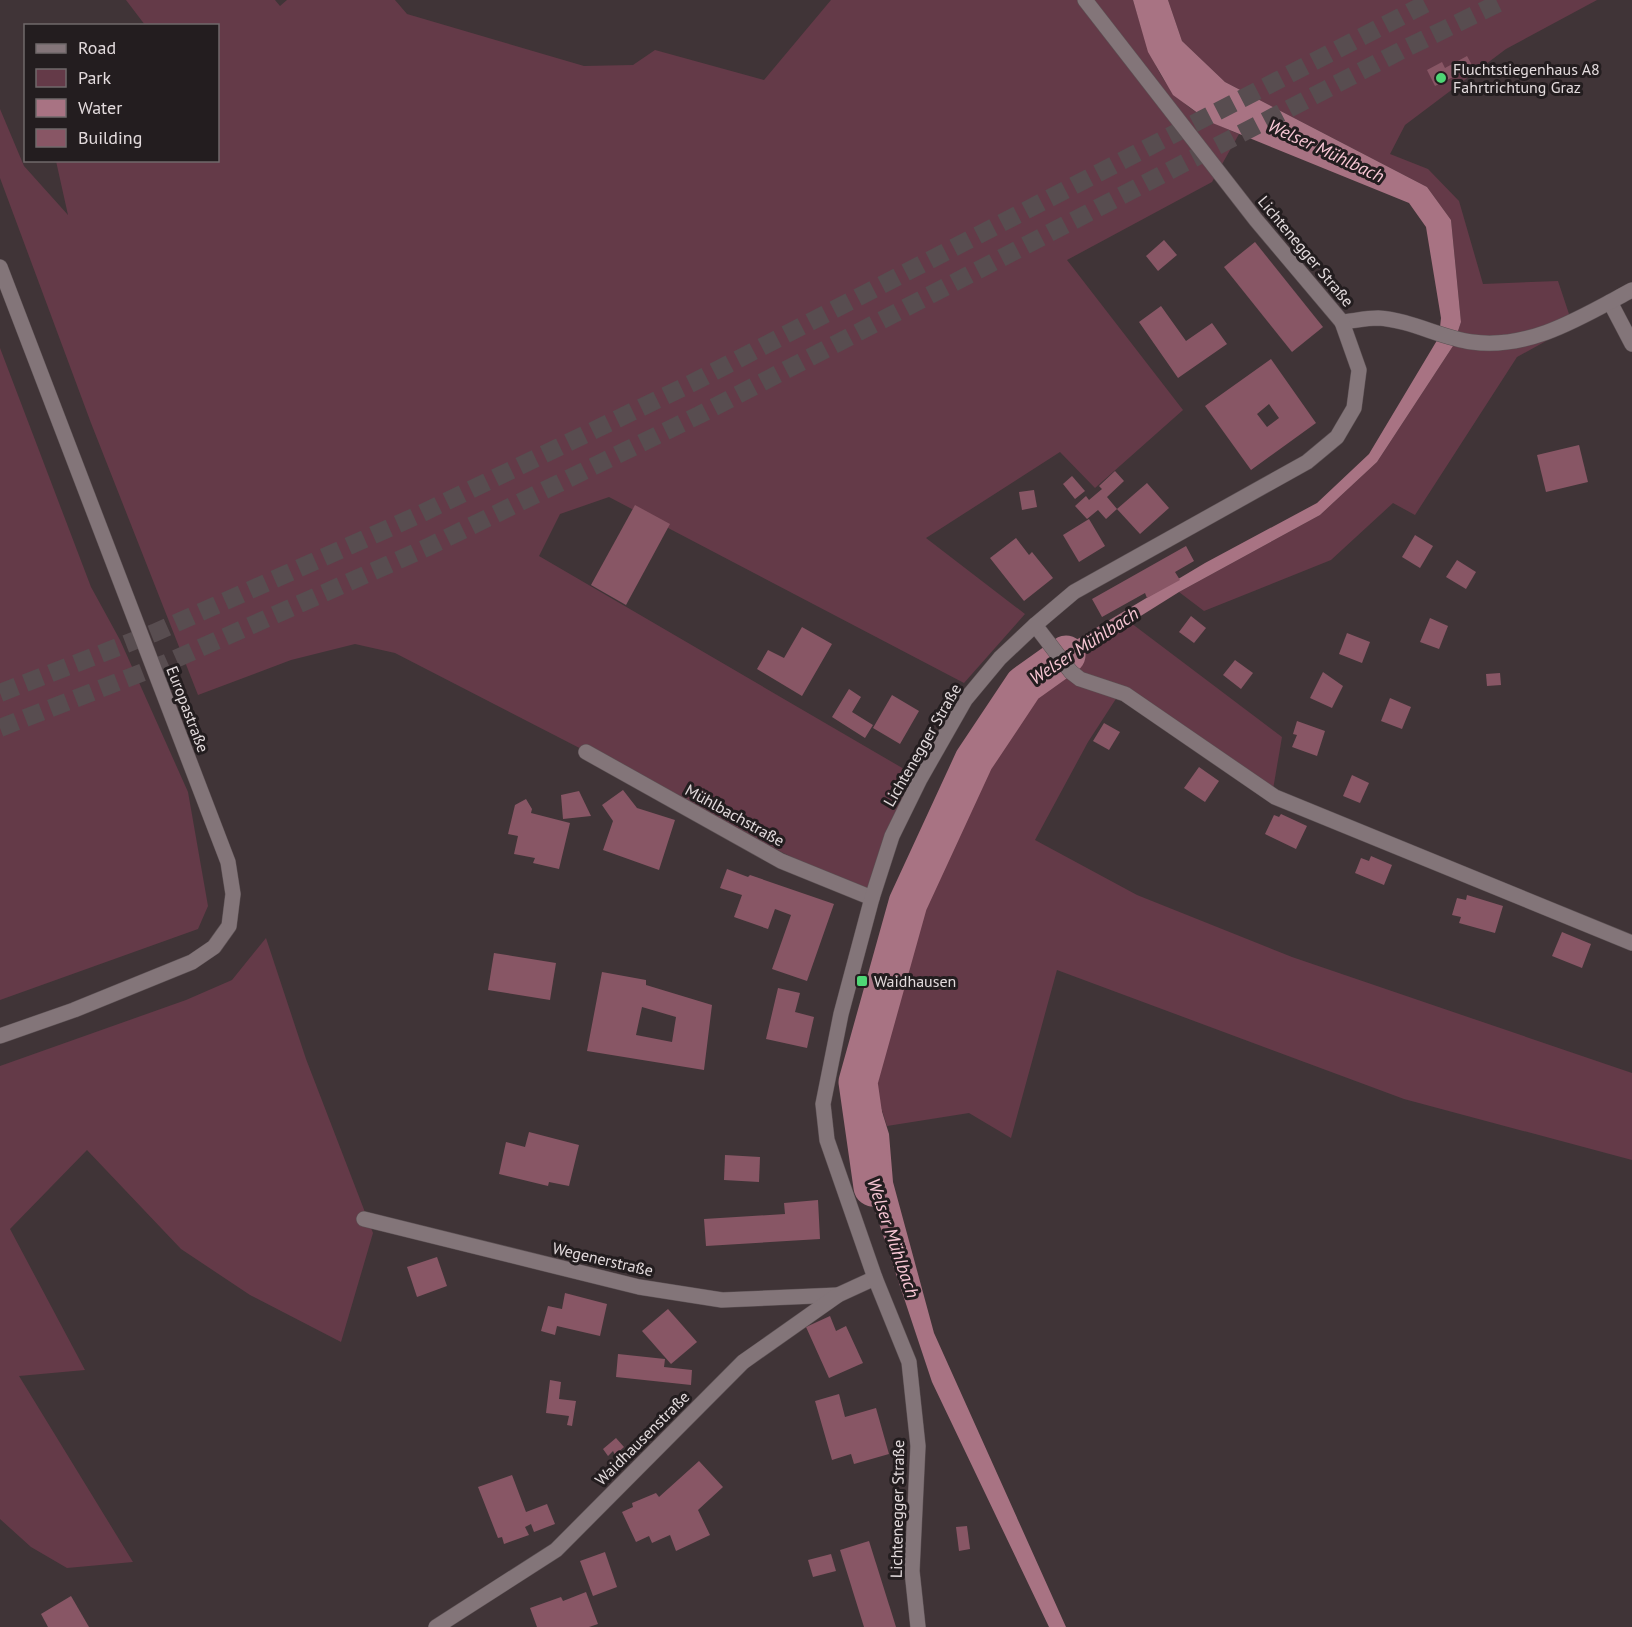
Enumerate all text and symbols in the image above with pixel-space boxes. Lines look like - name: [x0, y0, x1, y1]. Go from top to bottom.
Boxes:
- legend: [24, 24, 219, 162]
- text: Road: [78, 36, 116, 59]
- place label: Fluchtstiegenhaus A8 Fahrtrichtung Graz: [1453, 59, 1600, 97]
- text: Park: [78, 66, 111, 89]
- marker: Fluchtstiegenhaus A8 Fahrtrichtung Graz: [1434, 71, 1448, 85]
- text: Water: [78, 96, 122, 119]
- water label: Welser Mühlbach: [1265, 114, 1388, 187]
- text: Building: [78, 126, 142, 149]
- street label: Lichtenegger Straße: [1254, 192, 1358, 310]
- water label: Welser Mühlbach: [1025, 602, 1143, 689]
- street label: Europastraße: [162, 663, 214, 755]
- street label: Lichtenegger Straße: [879, 680, 965, 810]
- street label: Mühlbachstraße: [682, 779, 788, 851]
- place label: Waidhausen: [874, 971, 956, 991]
- marker: Waidhausen: [855, 974, 869, 988]
- water label: Welser Mühlbach: [862, 1175, 925, 1301]
- street label: Wegenerstraße: [551, 1238, 655, 1280]
- street label: Waidhausenstraße: [591, 1387, 693, 1489]
- street label: Lichtenegger Straße: [886, 1440, 908, 1578]

